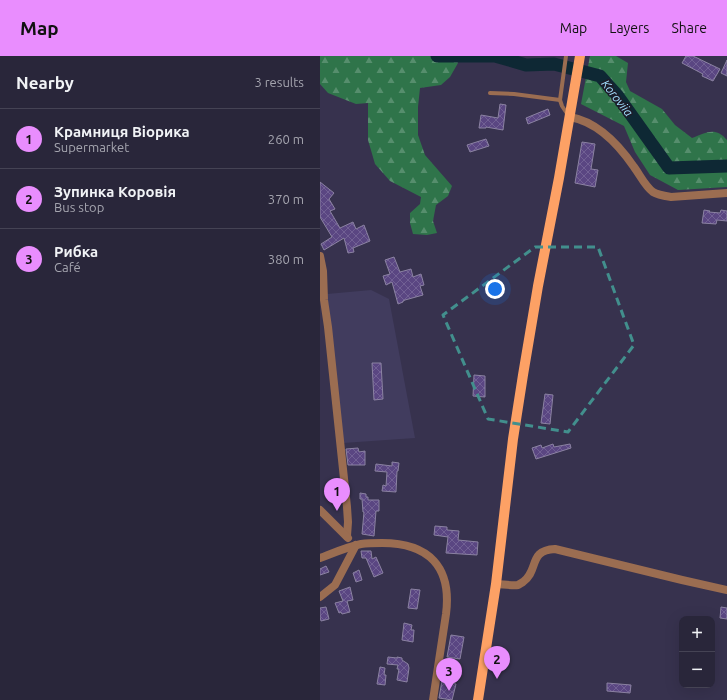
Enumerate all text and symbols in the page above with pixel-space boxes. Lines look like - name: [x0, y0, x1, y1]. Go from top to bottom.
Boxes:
- text: Map: [20, 17, 59, 39]
- text: Map: [560, 20, 587, 36]
- text: Layers: [609, 20, 649, 36]
- text: Share: [671, 20, 707, 36]
- text: Nearby: [16, 73, 74, 92]
- text: 3 results: [254, 75, 304, 89]
- water label: Koroviia: [599, 77, 636, 119]
- text: Крамниця Віорика: [54, 123, 190, 140]
- text: 1: [25, 132, 33, 146]
- text: 260 m: [268, 132, 304, 146]
- text: Supermarket: [54, 140, 129, 154]
- text: Зупинка Коровія: [54, 183, 176, 200]
- text: 2: [25, 192, 33, 206]
- text: 370 m: [268, 192, 304, 206]
- text: Bus stop: [54, 200, 104, 214]
- text: Рибка: [54, 243, 98, 260]
- text: 3: [25, 252, 33, 266]
- text: 380 m: [268, 252, 304, 266]
- text: Café: [54, 260, 81, 274]
- your location: [485, 279, 505, 299]
- pin: 1: [324, 478, 350, 511]
- map controls: [679, 616, 715, 688]
- button: +: [679, 616, 715, 652]
- pin: 2: [484, 646, 510, 679]
- button: −: [679, 652, 715, 688]
- pin: 3: [436, 658, 462, 691]

